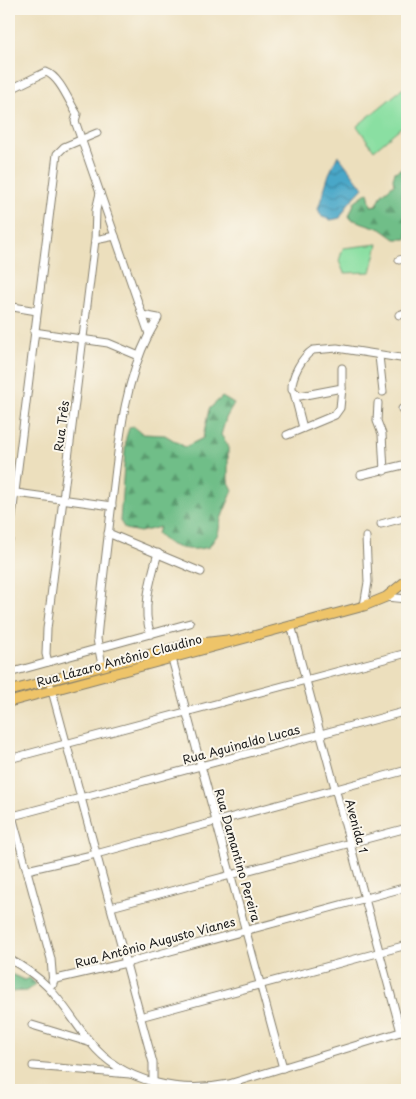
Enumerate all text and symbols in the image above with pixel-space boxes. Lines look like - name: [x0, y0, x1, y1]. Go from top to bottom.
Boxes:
- street label: Rua Três: [49, 399, 73, 452]
- street label: Rua Lázaro Antônio Claudino: [34, 629, 204, 691]
- street label: Rua Aguinaldo Lucas: [180, 720, 302, 768]
- street label: Rua Damantino Pereira: [210, 786, 266, 924]
- street label: Avenida 1: [341, 797, 373, 855]
- street label: Rua Antônio Augusto Vianes: [73, 912, 238, 972]

